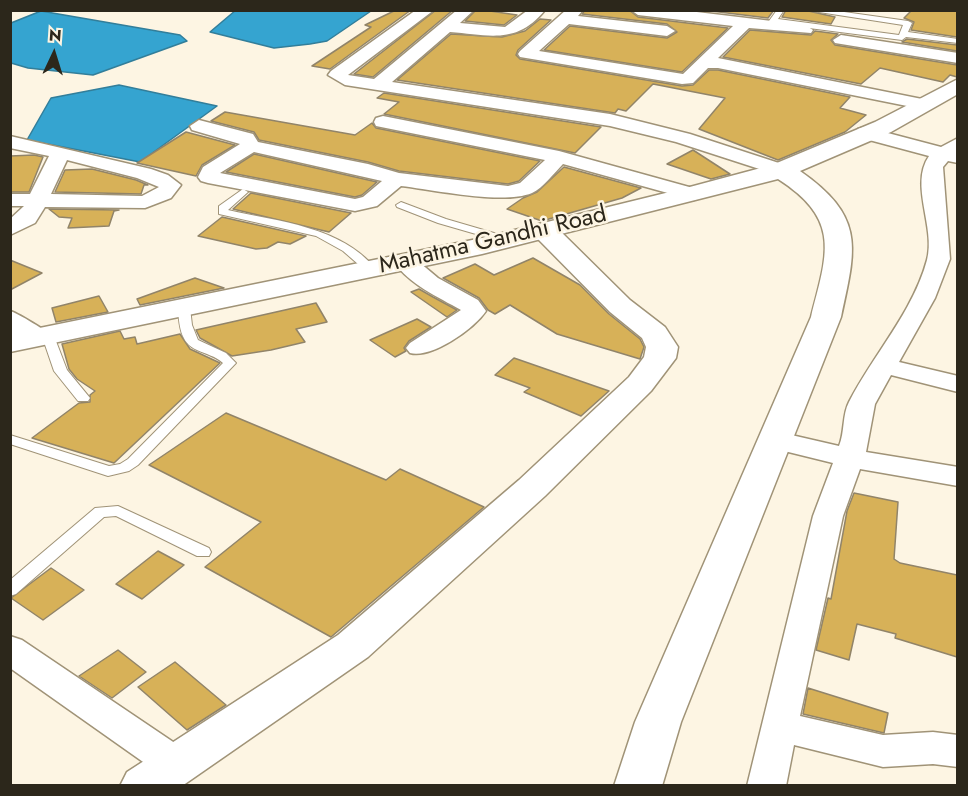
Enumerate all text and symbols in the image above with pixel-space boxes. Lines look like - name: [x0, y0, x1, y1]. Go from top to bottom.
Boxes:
- north arrow: [24, 24, 84, 84]
- text: N: [48, 24, 62, 47]
- street label: Mahatma Gandhi Road: [376, 201, 610, 281]

